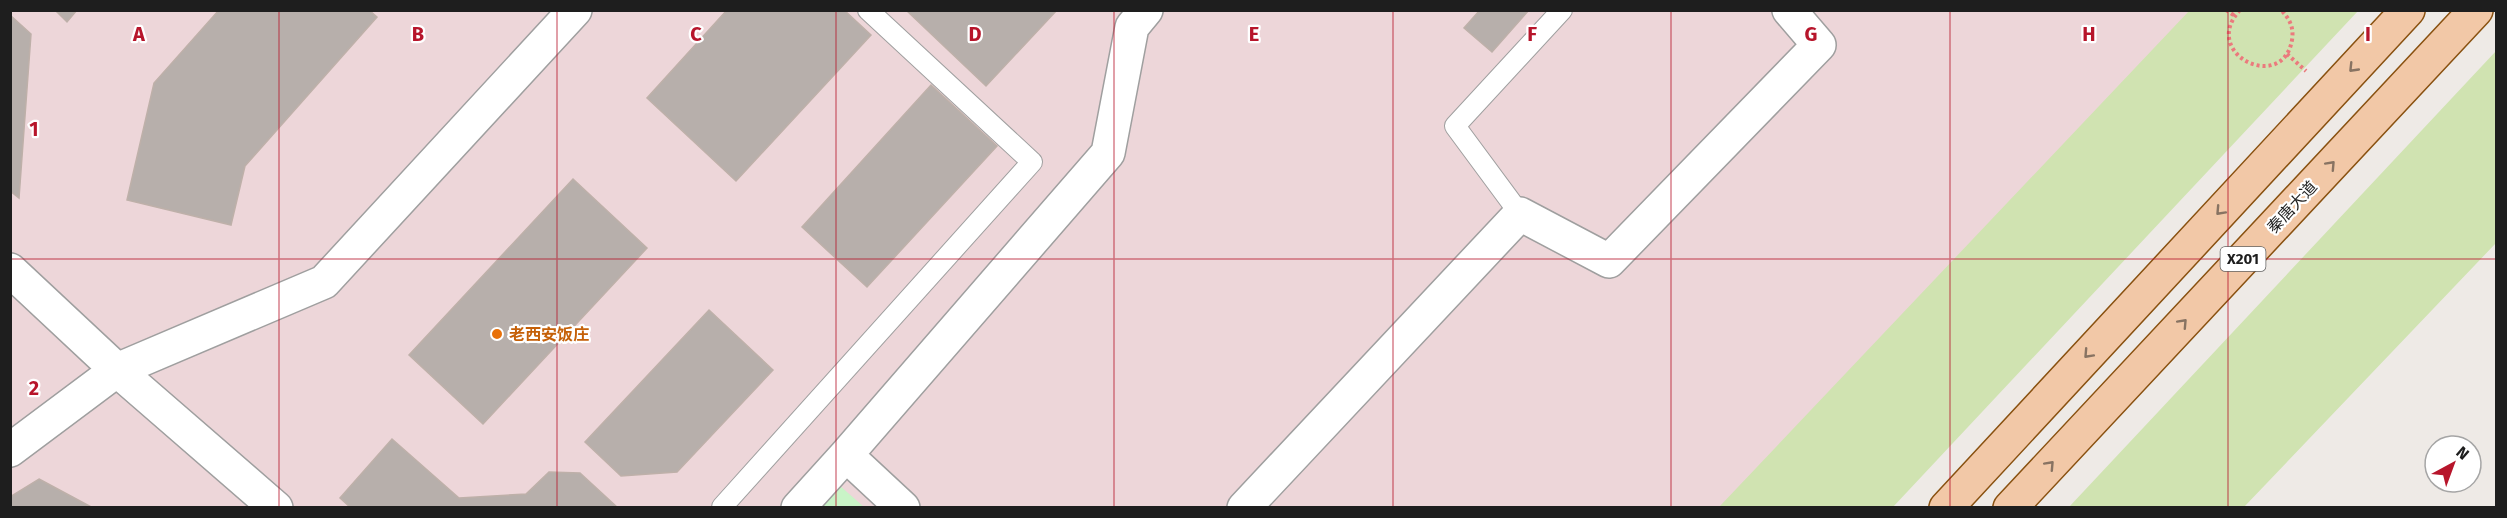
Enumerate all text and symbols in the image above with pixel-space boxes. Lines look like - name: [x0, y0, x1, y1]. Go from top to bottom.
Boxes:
- text: A: [132, 22, 146, 46]
- text: B: [412, 22, 424, 46]
- text: C: [690, 22, 702, 46]
- text: D: [968, 22, 982, 46]
- text: E: [1249, 22, 1259, 46]
- text: F: [1527, 22, 1537, 46]
- text: G: [1805, 22, 1817, 46]
- text: H: [2082, 22, 2096, 46]
- text: I: [2365, 22, 2371, 46]
- one-way arrow: [2349, 61, 2360, 72]
- text: 1: [29, 117, 39, 141]
- one-way arrow: [2324, 162, 2335, 172]
- street label: 秦唐大道: [2263, 177, 2321, 237]
- one-way arrow: [2216, 204, 2227, 214]
- road number: X201: [2220, 247, 2266, 271]
- one-way arrow: [2176, 319, 2187, 329]
- place label: 老西安饭庄: [509, 325, 589, 344]
- marker: 老西安饭庄: [490, 327, 504, 341]
- one-way arrow: [2084, 347, 2095, 358]
- text: 2: [29, 376, 39, 400]
- north arrow: [2423, 434, 2483, 494]
- text: N: [2452, 442, 2473, 464]
- one-way arrow: [2042, 461, 2053, 472]

